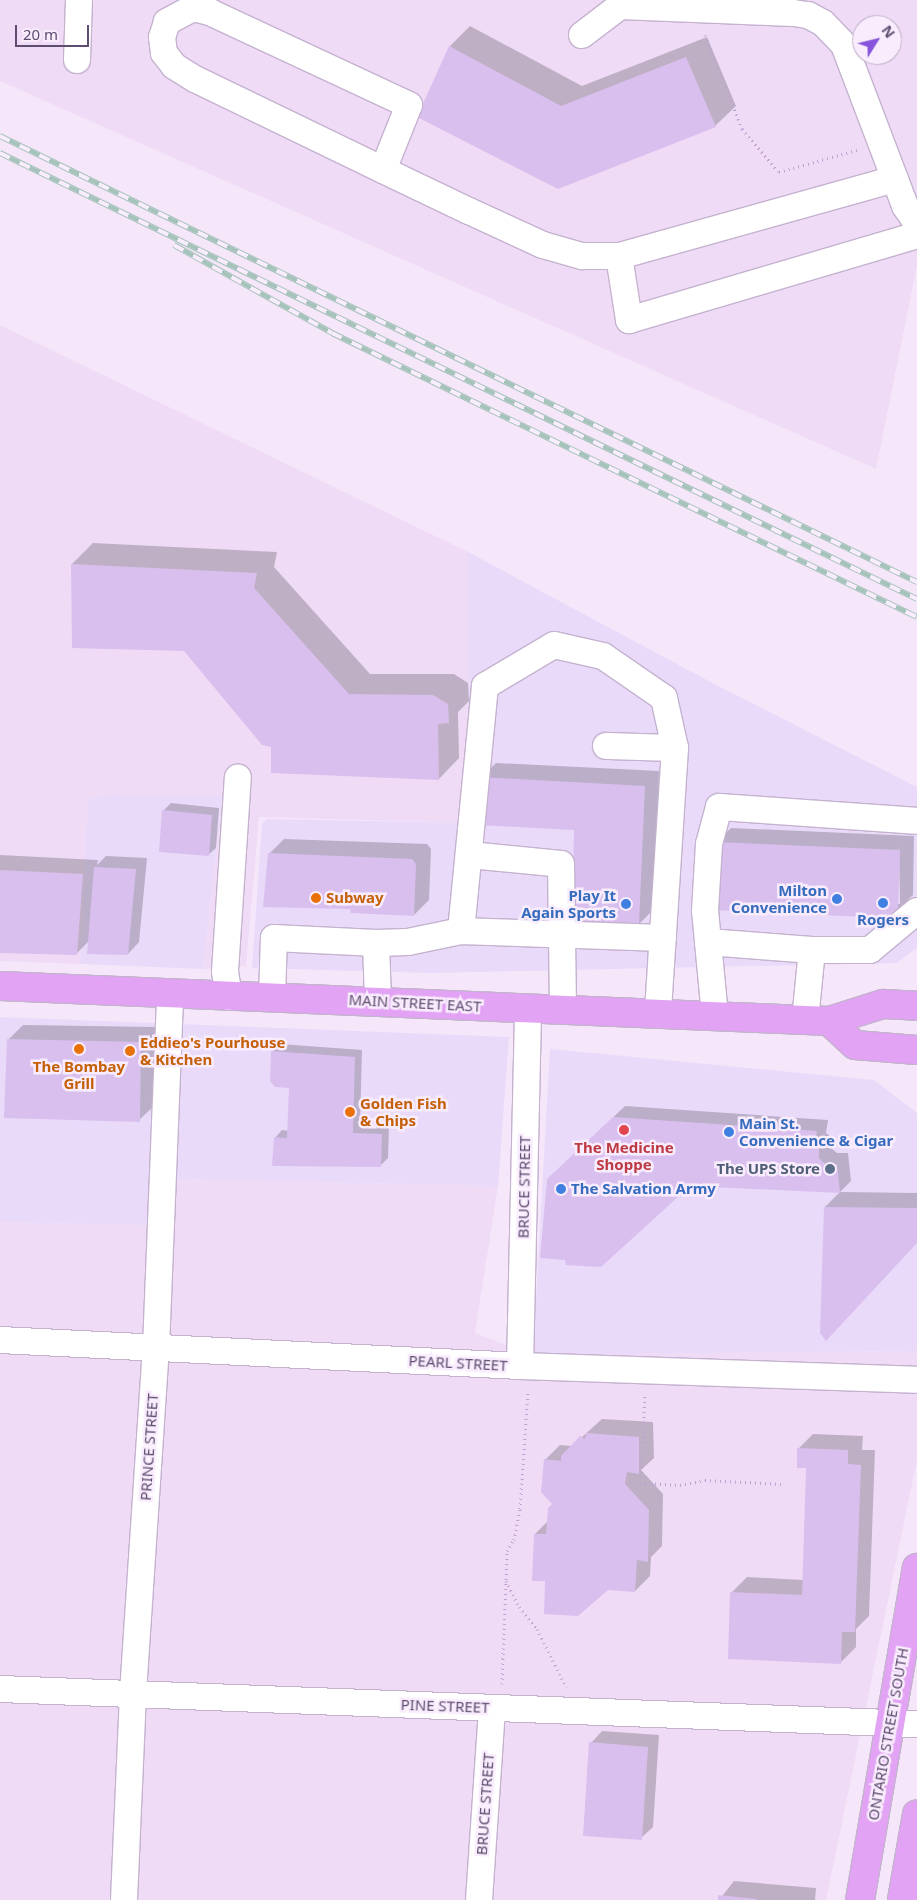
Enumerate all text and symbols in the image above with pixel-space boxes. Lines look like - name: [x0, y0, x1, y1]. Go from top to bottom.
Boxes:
- scale bar: [18, 15, 91, 47]
- north arrow: [852, 15, 902, 65]
- text: N: [878, 21, 900, 42]
- text: 20 m: [23, 24, 58, 44]
- place label: Milton Convenience: [731, 881, 827, 916]
- place label: Play It Again Sports: [521, 886, 616, 921]
- place label: Subway: [326, 889, 384, 907]
- marker: Subway: [310, 892, 322, 904]
- marker: Milton Convenience: [831, 893, 843, 905]
- marker: Rogers: [877, 897, 889, 909]
- marker: Play It Again Sports: [620, 898, 632, 910]
- place label: Rogers: [857, 911, 909, 929]
- street label: MAIN STREET EAST: [348, 991, 482, 1015]
- place label: Eddieo's Pourhouse & Kitchen: [140, 1033, 285, 1068]
- marker: The Bombay Grill: [73, 1043, 85, 1055]
- marker: Eddieo's Pourhouse & Kitchen: [124, 1045, 136, 1057]
- place label: The Bombay Grill: [33, 1057, 125, 1092]
- place label: Golden Fish & Chips: [360, 1094, 447, 1129]
- marker: Golden Fish & Chips: [344, 1106, 356, 1118]
- place label: Main St. Convenience & Cigar: [739, 1114, 893, 1149]
- marker: The Medicine Shoppe: [618, 1124, 630, 1136]
- marker: Main St. Convenience & Cigar: [723, 1126, 735, 1138]
- street label: BRUCE STREET: [514, 1136, 534, 1238]
- place label: The Medicine Shoppe: [574, 1138, 674, 1173]
- place label: The UPS Store: [716, 1160, 820, 1178]
- marker: The UPS Store: [824, 1163, 836, 1175]
- place label: The Salvation Army: [571, 1180, 716, 1198]
- marker: The Salvation Army: [555, 1183, 567, 1195]
- street label: PEARL STREET: [408, 1351, 508, 1375]
- street label: PRINCE STREET: [136, 1393, 162, 1501]
- street label: ONTARIO STREET SOUTH: [864, 1646, 912, 1822]
- street label: PINE STREET: [400, 1695, 490, 1717]
- street label: BRUCE STREET: [472, 1752, 498, 1856]

